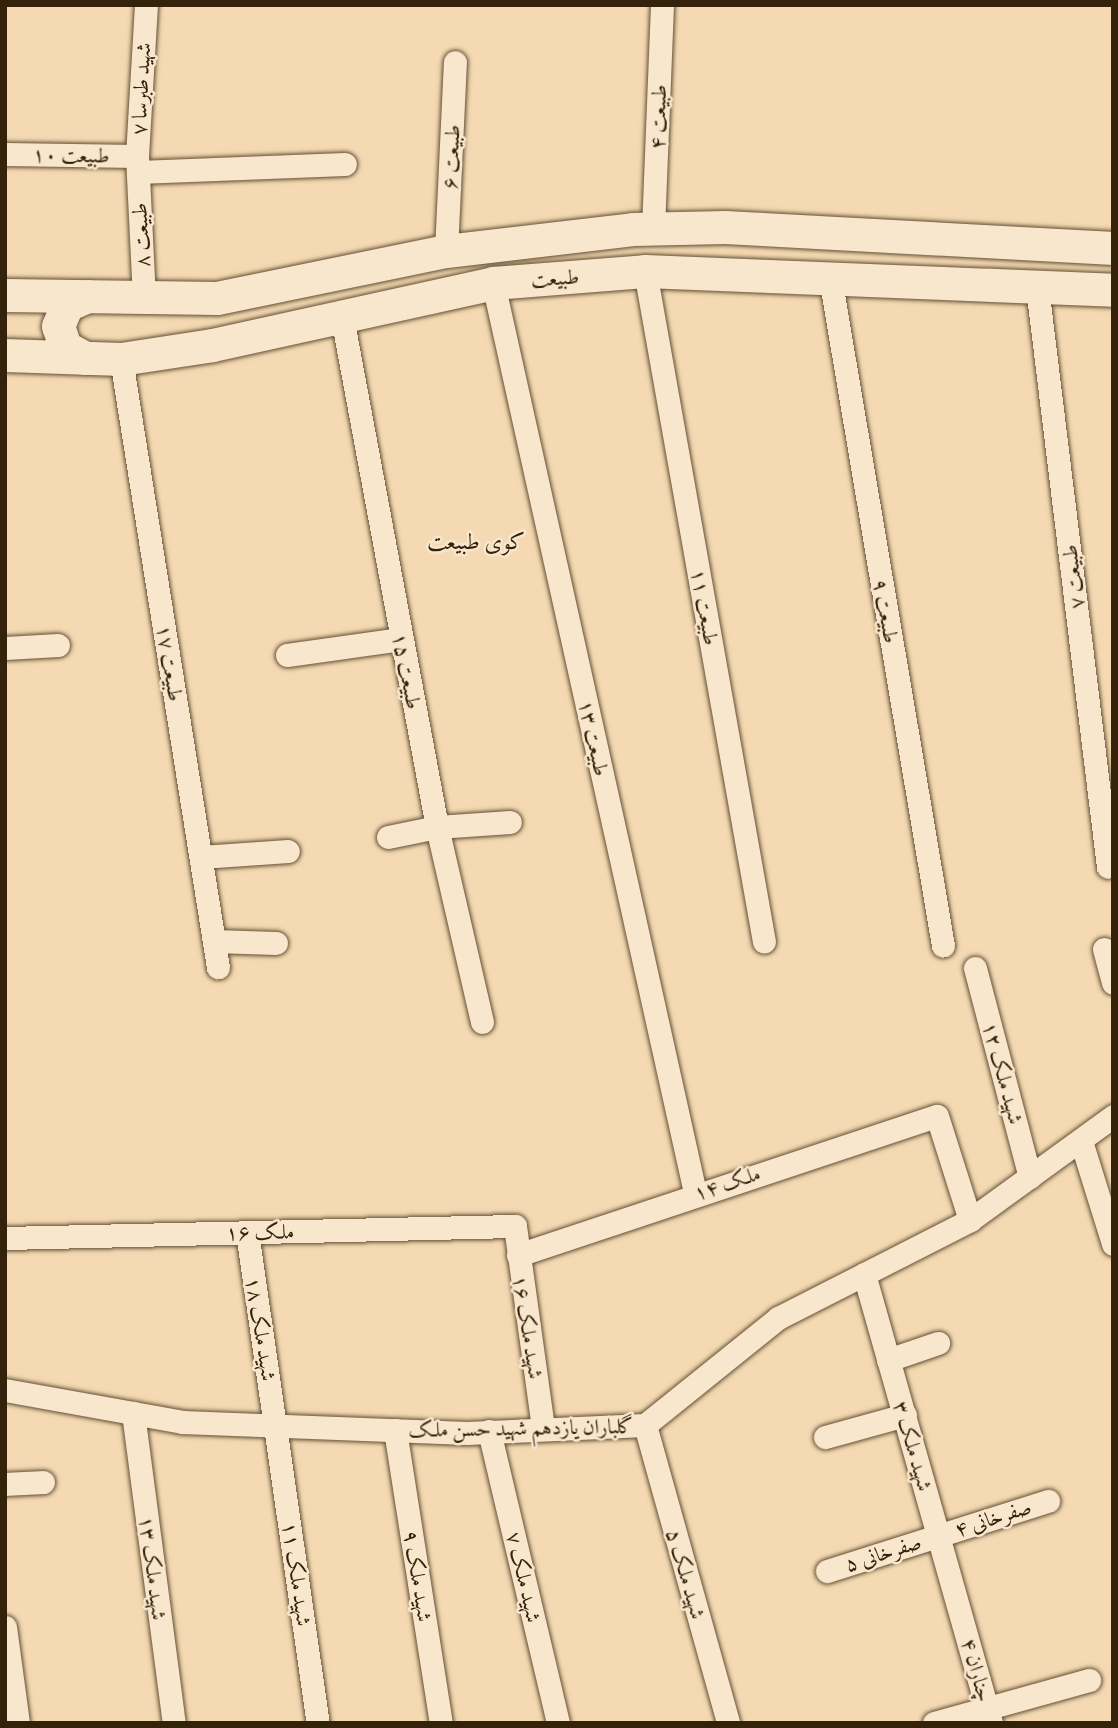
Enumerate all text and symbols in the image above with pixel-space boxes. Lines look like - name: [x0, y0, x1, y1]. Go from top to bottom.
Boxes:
- street label: ۷ شهید طبرسا: [126, 42, 156, 136]
- street label: ۴ طبیعت: [644, 84, 672, 150]
- street label: ۶ طبیعت: [437, 124, 465, 190]
- street label: ۱۰ طبیعت: [32, 142, 110, 168]
- street label: ۸ طبیعت: [127, 202, 155, 268]
- street label: طبیعت: [530, 264, 580, 292]
- district label: کوی طبیعت: [427, 528, 525, 556]
- street label: طبیعت ۷: [1057, 543, 1089, 611]
- street label: طبیعت ۱۱: [686, 567, 724, 647]
- street label: طبیعت ۹: [868, 577, 904, 645]
- street label: طبیعت ۱۷: [152, 623, 188, 703]
- street label: طبیعت ۱۵: [387, 631, 427, 711]
- street label: طبیعت ۱۳: [574, 698, 614, 778]
- street label: ۱۲ شهید ملک: [977, 1019, 1029, 1127]
- street label: ملک ۱۴: [690, 1160, 764, 1206]
- street label: ملک ۱۶: [225, 1219, 295, 1245]
- street label: شهید ملک ۱۶: [507, 1273, 549, 1381]
- street label: شهید ملک ۱۸: [240, 1275, 282, 1383]
- street label: ۳ شهید ملک: [888, 1398, 938, 1494]
- street label: گلباران یازدهم شهید حسن ملک: [408, 1413, 634, 1443]
- street label: صفرخانی ۴: [951, 1494, 1035, 1542]
- street label: شهید ملک ۱۳: [134, 1514, 172, 1622]
- street label: شهید ملک ۱۱: [277, 1520, 317, 1628]
- street label: شهید ملک ۵: [661, 1526, 711, 1622]
- street label: شهید ملک ۹: [398, 1528, 438, 1624]
- street label: شهید ملک ۷: [501, 1529, 547, 1625]
- street label: صفرخانی ۵: [841, 1529, 925, 1577]
- street label: ۴ چناران: [956, 1635, 998, 1705]

